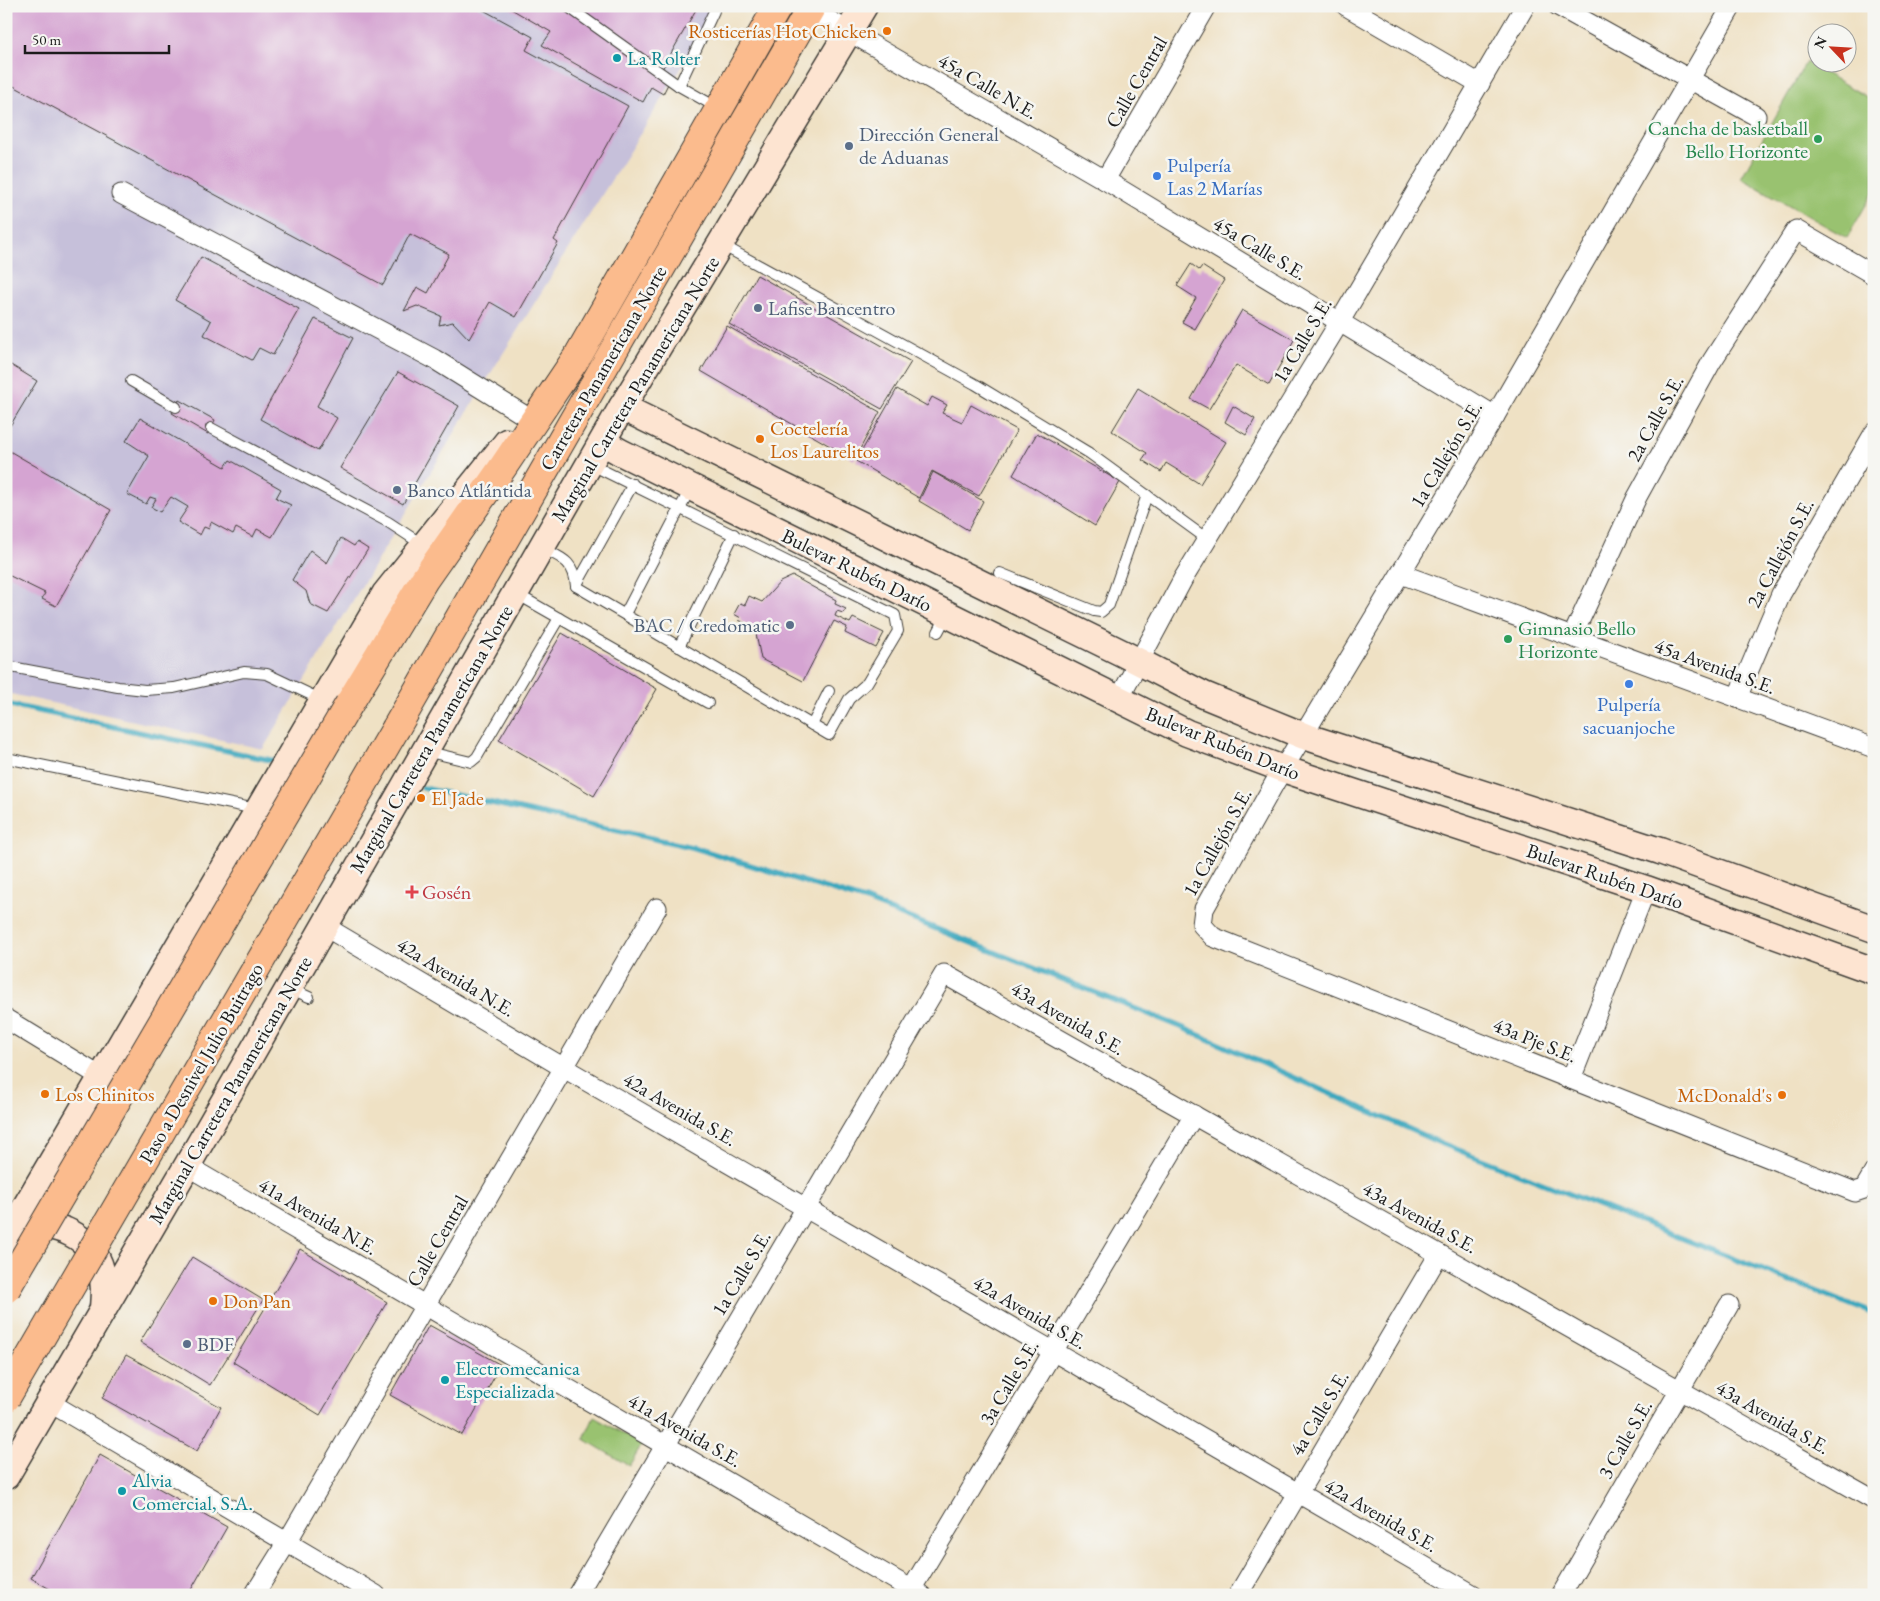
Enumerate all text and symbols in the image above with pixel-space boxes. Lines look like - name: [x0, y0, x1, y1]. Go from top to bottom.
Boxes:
- place label: Rosticerías Hot Chicken: [688, 18, 877, 44]
- scale bar: [25, 22, 169, 54]
- north arrow: [1808, 22, 1858, 72]
- marker: Rosticerías Hot Chicken: [881, 25, 893, 37]
- text: 50 m: [32, 30, 61, 49]
- street label: Calle Central: [1099, 31, 1173, 133]
- text: N: [1810, 33, 1831, 51]
- place label: La Rolter: [627, 45, 700, 71]
- street label: 45a Calle N.E.: [933, 47, 1043, 125]
- marker: La Rolter: [611, 52, 623, 64]
- place label: Cancha de basketball Bello Horizonte: [1648, 115, 1808, 164]
- place label: Dirección General de Aduanas: [859, 121, 999, 170]
- marker: Cancha de basketball Bello Horizonte: [1812, 133, 1824, 145]
- marker: Dirección General de Aduanas: [843, 140, 855, 152]
- place label: Pulpería Las 2 Marías: [1167, 152, 1262, 201]
- marker: Pulpería Las 2 Marías: [1151, 170, 1163, 182]
- street label: 45a Calle S.E.: [1208, 210, 1312, 286]
- street label: Marginal Carretera Panamericana Norte: [545, 251, 725, 527]
- street label: Carretera Panamericana Norte: [534, 261, 672, 475]
- street label: 1a Calle S.E.: [1266, 293, 1338, 387]
- place label: Lafise Bancentro: [768, 295, 896, 321]
- marker: Lafise Bancentro: [752, 302, 764, 314]
- street label: 2a Calle S.E.: [1621, 370, 1689, 466]
- street label: 1a Callejón S.E.: [1404, 396, 1488, 512]
- place label: Coctelería Los Laurelitos: [770, 415, 879, 464]
- marker: Coctelería Los Laurelitos: [754, 433, 766, 445]
- place label: Banco Atlántida: [407, 477, 532, 503]
- marker: Banco Atlántida: [391, 484, 403, 496]
- street label: 2a Callejón S.E.: [1740, 494, 1820, 612]
- street label: Bulevar Rubén Darío: [778, 522, 936, 618]
- street label: Marginal Carretera Panamericana Norte: [343, 600, 519, 878]
- place label: BAC / Credomatic: [633, 612, 780, 638]
- place label: Gimnasio Bello Horizonte: [1518, 615, 1636, 664]
- marker: BAC / Credomatic: [784, 619, 796, 631]
- street label: 45a Avenida S.E.: [1651, 632, 1779, 700]
- marker: Gimnasio Bello Horizonte: [1502, 633, 1514, 645]
- marker: Pulpería sacuanjoche: [1623, 678, 1635, 690]
- place label: Pulpería sacuanjoche: [1583, 691, 1675, 740]
- street label: Bulevar Rubén Darío: [1142, 700, 1304, 786]
- street label: 1a Callejón S.E.: [1177, 783, 1257, 901]
- place label: El Jade: [431, 785, 484, 811]
- marker: El Jade: [415, 792, 427, 804]
- street label: Bulevar Rubén Darío: [1523, 837, 1687, 915]
- place label: Gosén: [422, 879, 472, 905]
- marker: Gosén: [406, 886, 418, 898]
- street label: 42a Avenida N.E.: [392, 931, 520, 1023]
- street label: Marginal Carretera Panamericana Norte: [142, 951, 318, 1229]
- street label: Paso a Desnivel Julio Buitrago: [133, 958, 269, 1168]
- street label: 43a Avenida S.E.: [1006, 975, 1130, 1061]
- street label: 43a Pje S.E.: [1489, 1011, 1581, 1069]
- street label: 42a Avenida S.E.: [618, 1066, 742, 1152]
- place label: Los Chinitos: [55, 1081, 155, 1107]
- place label: McDonald's: [1677, 1082, 1772, 1108]
- marker: Los Chinitos: [39, 1088, 51, 1100]
- marker: McDonald's: [1776, 1089, 1788, 1101]
- street label: 41a Avenida N.E.: [254, 1171, 382, 1261]
- street label: 43a Avenida S.E.: [1358, 1175, 1482, 1259]
- street label: Calle Central: [400, 1190, 474, 1292]
- street label: 1a Calle S.E.: [705, 1226, 777, 1320]
- street label: 42a Avenida S.E.: [968, 1269, 1092, 1355]
- place label: Don Pan: [223, 1288, 292, 1314]
- marker: Don Pan: [207, 1295, 219, 1307]
- place label: BDF: [197, 1331, 234, 1357]
- street label: 3a Calle S.E.: [973, 1335, 1045, 1429]
- marker: BDF: [181, 1338, 193, 1350]
- place label: Electromecanica Especializada: [455, 1355, 580, 1404]
- street label: 4a Calle S.E.: [1283, 1366, 1355, 1460]
- marker: Electromecanica Especializada: [439, 1374, 451, 1386]
- street label: 43a Avenida S.E.: [1711, 1374, 1835, 1460]
- street label: 41a Avenida S.E.: [623, 1387, 747, 1473]
- street label: 3 Calle S.E.: [1592, 1395, 1658, 1483]
- place label: Alvia Comercial, S.A.: [131, 1467, 253, 1516]
- street label: 42a Avenida S.E.: [1319, 1472, 1443, 1558]
- marker: Alvia Comercial, S.A.: [116, 1485, 128, 1497]

